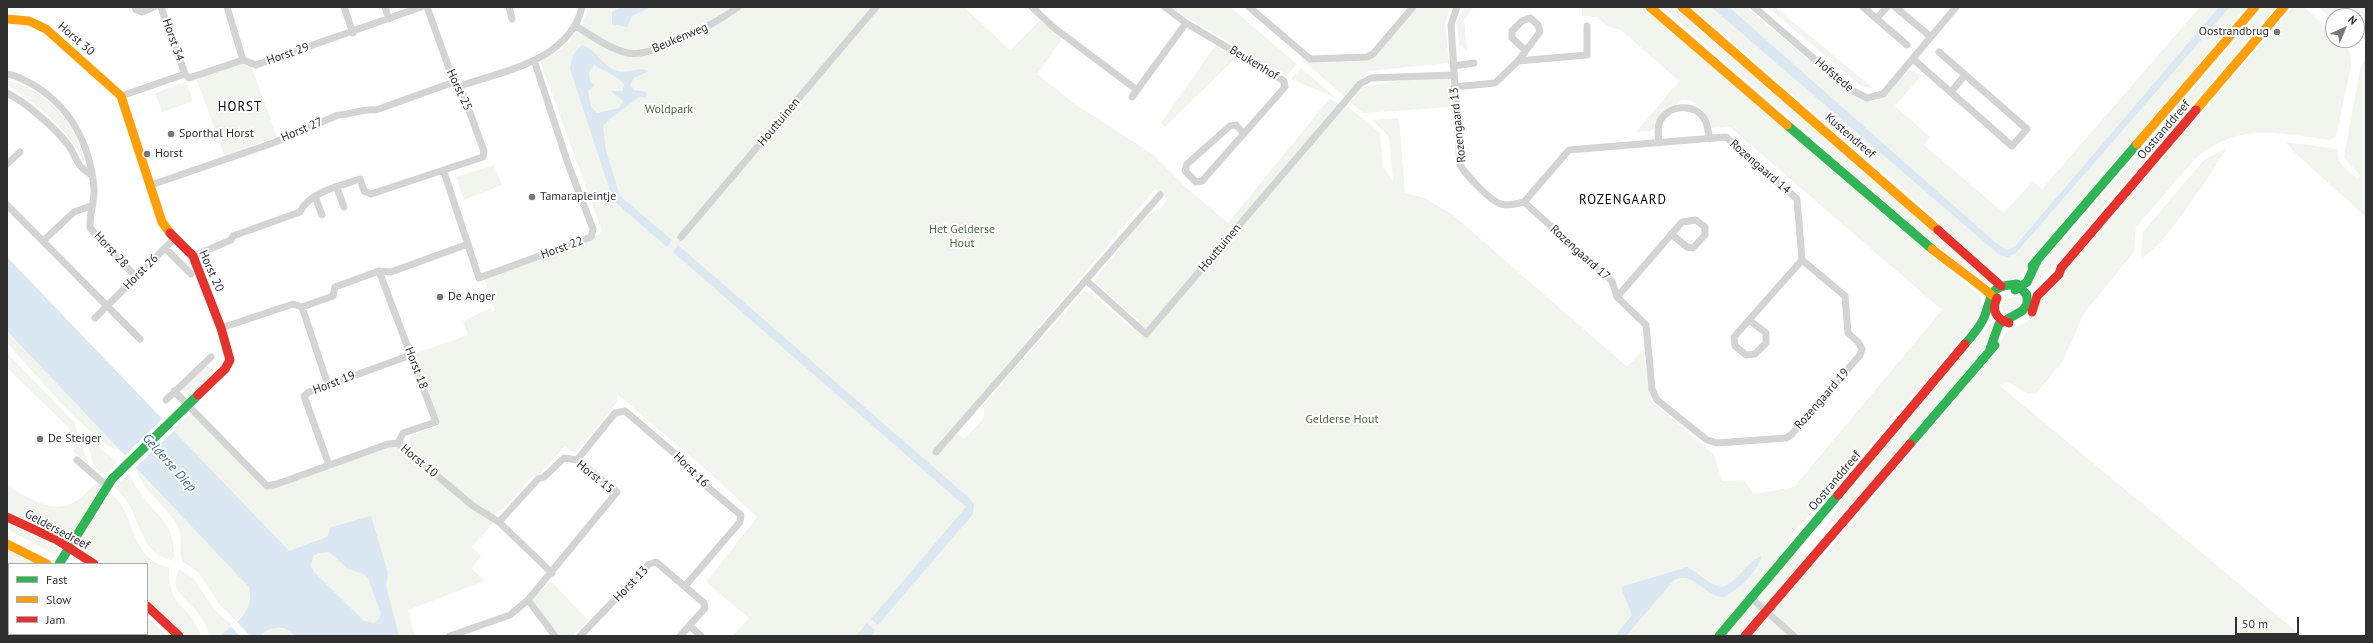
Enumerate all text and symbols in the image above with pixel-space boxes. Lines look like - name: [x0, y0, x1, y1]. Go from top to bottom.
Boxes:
- north arrow: [2325, 8, 2365, 48]
- text: N: [2345, 13, 2360, 28]
- street label: Horst 34: [159, 17, 187, 63]
- street label: Horst 30: [55, 19, 97, 59]
- street label: Beukenweg: [650, 20, 710, 56]
- place label: Oostrandbrug: [2199, 25, 2269, 39]
- marker: Oostrandbrug: [2272, 27, 2282, 37]
- street label: Horst 29: [265, 40, 311, 68]
- street label: Beukenhof: [1227, 43, 1281, 83]
- street label: Hofstede: [1812, 55, 1856, 95]
- street label: Horst 25: [443, 67, 475, 113]
- street label: Rozengaard 13: [1447, 87, 1469, 163]
- street label: Houttuinen: [755, 95, 803, 149]
- street label: Oostranddreef: [2135, 98, 2193, 162]
- district label: HORST: [218, 99, 262, 115]
- park label: Woldpark: [645, 103, 693, 117]
- street label: Kustendreef: [1822, 110, 1878, 162]
- street label: Horst 27: [279, 115, 325, 145]
- place label: Sporthal Horst: [179, 127, 254, 141]
- marker: Sporthal Horst: [166, 129, 176, 139]
- street label: Rozengaard 14: [1727, 137, 1793, 197]
- place label: Horst: [155, 147, 183, 161]
- marker: Horst: [142, 149, 152, 159]
- place label: Tamarapleintje: [540, 190, 616, 204]
- marker: Tamarapleintje: [527, 192, 537, 202]
- district label: ROZENGAARD: [1579, 192, 1667, 208]
- street label: Houttuinen: [1196, 221, 1244, 275]
- street label: Rozengaard 17: [1547, 222, 1613, 284]
- park label: Het Gelderse Hout: [929, 223, 995, 251]
- street label: Horst 28: [91, 229, 131, 271]
- street label: Horst 22: [539, 234, 585, 262]
- street label: Horst 20: [195, 248, 227, 294]
- street label: Horst 26: [120, 251, 162, 293]
- place label: De Anger: [448, 290, 495, 304]
- marker: De Anger: [435, 292, 445, 302]
- street label: Horst 18: [401, 345, 431, 391]
- street label: Rozengaard 19: [1792, 366, 1852, 432]
- street label: Horst 19: [311, 368, 357, 398]
- park label: Gelderse Hout: [1306, 413, 1378, 427]
- water label: Gelderse Diep: [139, 431, 199, 495]
- place label: De Steiger: [48, 432, 101, 446]
- marker: De Steiger: [35, 434, 45, 444]
- street label: Horst 10: [398, 441, 440, 481]
- street label: Oostranddreef: [1806, 448, 1864, 514]
- street label: Horst 16: [670, 449, 712, 491]
- street label: Horst 15: [573, 458, 617, 496]
- street label: Geldersedreef: [22, 507, 92, 553]
- legend: [8, 563, 148, 635]
- street label: Horst 13: [611, 563, 651, 605]
- text: Fast: [46, 572, 67, 587]
- text: Slow: [46, 592, 71, 607]
- scale bar: [2237, 609, 2301, 635]
- text: Jam: [46, 612, 65, 627]
- text: 50 m: [2242, 616, 2268, 631]

